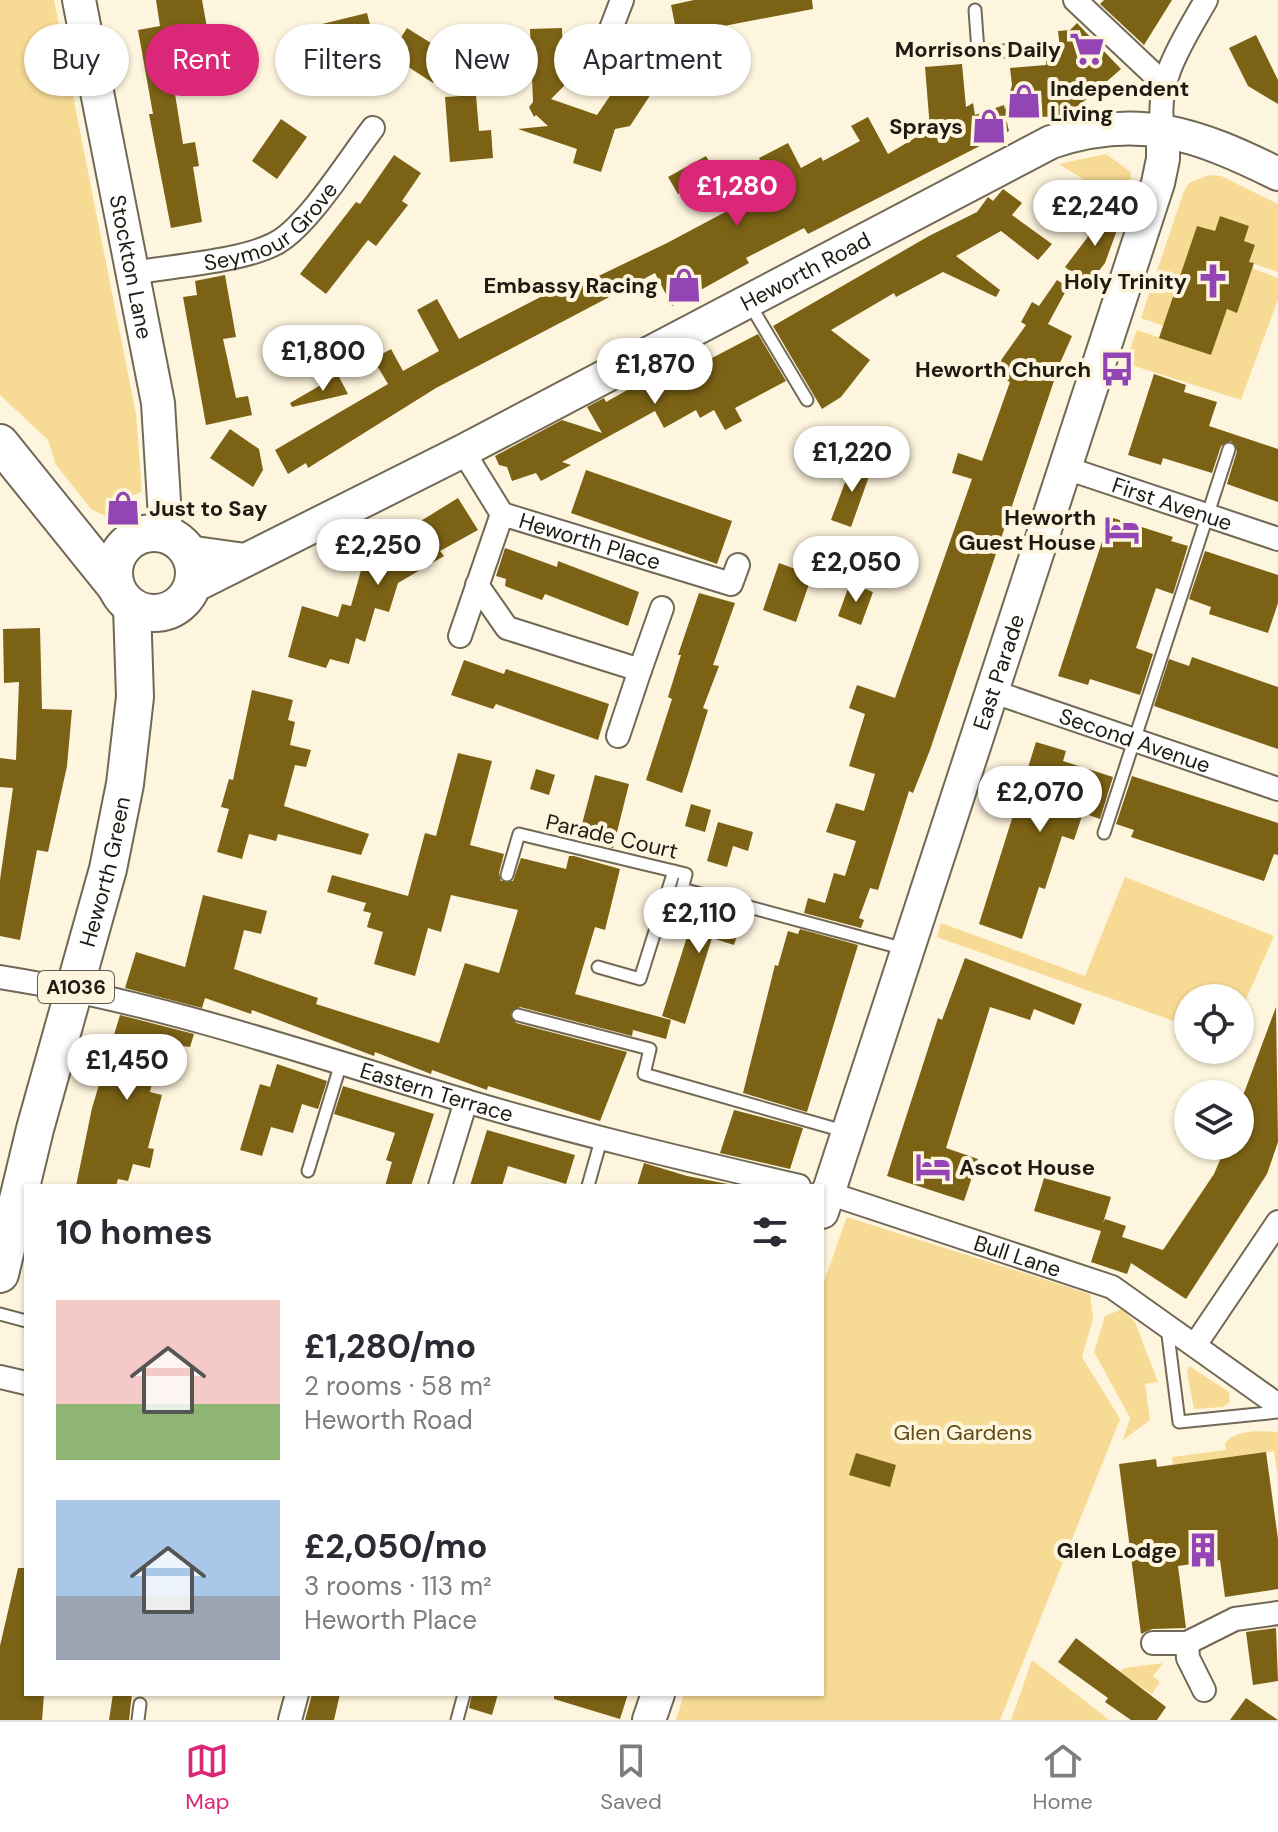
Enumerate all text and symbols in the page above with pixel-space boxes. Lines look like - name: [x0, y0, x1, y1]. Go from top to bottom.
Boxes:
- chip: Buy: [24, 24, 129, 96]
- chip: Rent: [145, 24, 259, 96]
- chip: Filters: [275, 24, 410, 96]
- chip: New: [426, 24, 538, 96]
- chip: Apartment: [554, 24, 751, 96]
- supermarket icon: Morrisons Daily: [1068, 30, 1106, 68]
- place label: Morrisons Daily: [895, 35, 1061, 64]
- place label: Independent Living: [1050, 74, 1189, 128]
- shop icon: Independent Living: [1005, 82, 1043, 120]
- shop icon: Sprays: [970, 107, 1008, 145]
- place label: Sprays: [889, 112, 963, 141]
- pin: £1,280: [672, 160, 802, 228]
- text: £1,280: [696, 169, 778, 203]
- street label: Seymour Grove: [202, 176, 344, 278]
- pin: £2,240: [1030, 180, 1160, 248]
- text: £2,240: [1051, 189, 1139, 223]
- street label: Stockton Lane: [103, 192, 159, 342]
- street label: Heworth Road: [736, 225, 876, 318]
- church icon: Holy Trinity: [1194, 262, 1232, 300]
- shop icon: Embassy Racing: [665, 266, 703, 304]
- place label: Holy Trinity: [1064, 267, 1187, 296]
- place label: Embassy Racing: [483, 271, 658, 300]
- pin: £1,800: [258, 325, 388, 393]
- text: £1,800: [280, 334, 366, 368]
- pin: £1,870: [590, 338, 720, 406]
- text: £1,870: [615, 347, 695, 381]
- bus stop icon: Heworth Church: [1098, 350, 1136, 388]
- place label: Heworth Church: [915, 355, 1091, 384]
- pin: £1,220: [787, 426, 917, 494]
- text: £1,220: [812, 435, 892, 469]
- street label: First Avenue: [1108, 470, 1236, 538]
- shop icon: Just to Say: [104, 489, 142, 527]
- place label: Just to Say: [149, 494, 267, 523]
- place label: Heworth Guest House: [958, 503, 1096, 557]
- street label: Heworth Place: [515, 506, 664, 577]
- hotel icon: Heworth Guest House: [1103, 511, 1141, 549]
- pin: £2,250: [313, 519, 443, 587]
- text: £2,250: [334, 528, 422, 562]
- pin: £2,050: [791, 536, 921, 604]
- text: £2,050: [811, 545, 901, 579]
- street label: East Parade: [966, 611, 1031, 734]
- street label: Second Avenue: [1055, 701, 1214, 780]
- pin: £2,070: [975, 766, 1105, 834]
- text: £2,070: [996, 775, 1084, 809]
- street label: Heworth Green: [73, 794, 137, 950]
- street label: Parade Court: [543, 807, 681, 866]
- pin: £2,110: [634, 887, 764, 955]
- text: £2,110: [662, 896, 736, 930]
- road number: A1036: [38, 971, 114, 1003]
- map controls: [1174, 984, 1254, 1160]
- button: locate: [1174, 984, 1254, 1064]
- pin: £1,450: [62, 1034, 192, 1102]
- text: £1,450: [85, 1043, 169, 1077]
- street label: Eastern Terrace: [356, 1056, 517, 1129]
- button: layers: [1174, 1080, 1254, 1160]
- hotel icon: Ascot House: [914, 1148, 952, 1186]
- place label: Ascot House: [959, 1153, 1095, 1182]
- text: 10 homes: [56, 1210, 213, 1255]
- icon: filters: [748, 1210, 792, 1254]
- street label: Bull Lane: [970, 1228, 1065, 1284]
- text: £1,280/mo: [304, 1324, 476, 1369]
- icon: home: [120, 1332, 216, 1428]
- text: 2 rooms · 58 m²: [304, 1369, 491, 1403]
- text: Heworth Road: [304, 1403, 473, 1437]
- park label: Glen Gardens: [894, 1418, 1032, 1447]
- text: £2,050/mo: [304, 1524, 488, 1569]
- building icon: Glen Lodge: [1184, 1531, 1222, 1569]
- icon: home: [120, 1532, 216, 1628]
- place label: Glen Lodge: [1057, 1536, 1177, 1565]
- text: 3 rooms · 113 m²: [304, 1569, 492, 1603]
- text: Heworth Place: [304, 1603, 477, 1637]
- tab: Map: [185, 1739, 230, 1816]
- tab: Saved: [600, 1739, 662, 1816]
- tab: Home: [1033, 1739, 1093, 1816]

